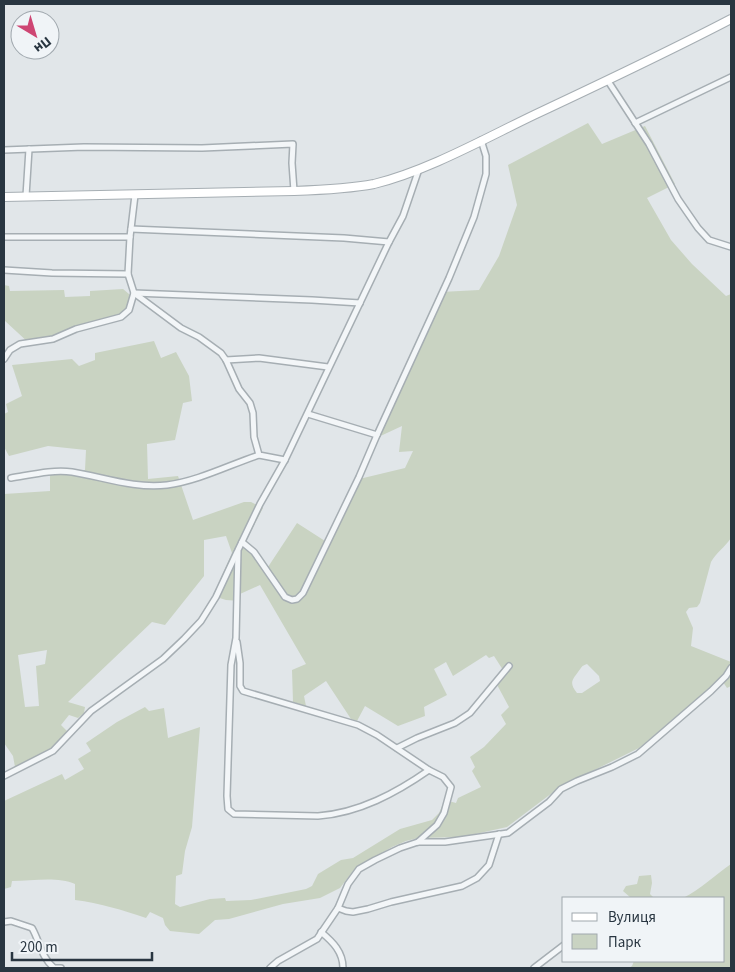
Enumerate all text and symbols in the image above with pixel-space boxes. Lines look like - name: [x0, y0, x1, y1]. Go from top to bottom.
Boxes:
- north arrow: [10, 10, 60, 60]
- text: Пн: [29, 31, 55, 58]
- legend: [562, 897, 725, 962]
- text: Вулиця: [608, 907, 656, 928]
- scale bar: [12, 930, 152, 962]
- text: Парк: [608, 932, 642, 953]
- text: 200 m: [20, 937, 58, 958]

